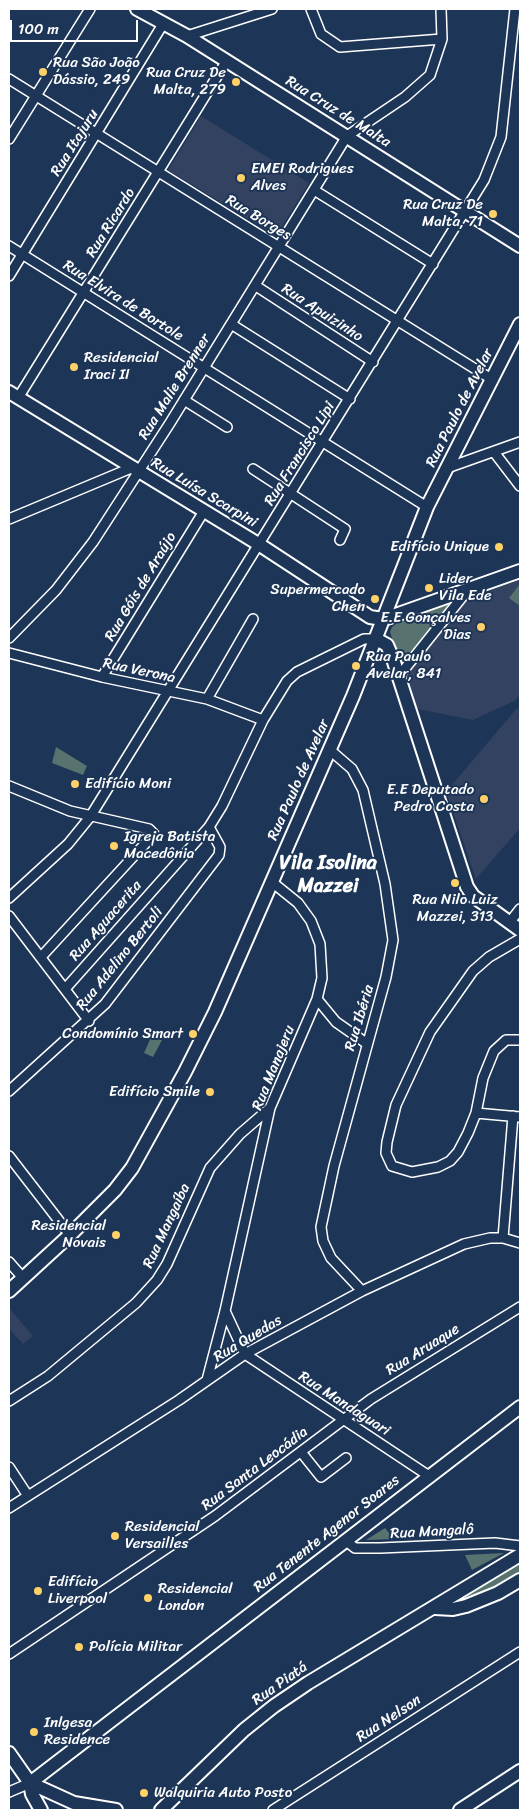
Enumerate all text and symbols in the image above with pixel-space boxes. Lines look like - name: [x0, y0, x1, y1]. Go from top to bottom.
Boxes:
- scale bar: [12, 10, 140, 42]
- text: 100 m: [18, 16, 59, 42]
- place label: Rua São João Dássio, 249: [53, 54, 140, 89]
- place label: Rua Cruz De Malta, 279: [146, 64, 226, 99]
- marker: Rua São João Dássio, 249: [37, 66, 49, 78]
- street label: Rua Cruz de Malta: [282, 72, 394, 152]
- marker: Rua Cruz De Malta, 279: [230, 76, 242, 88]
- street label: Rua Itajuru: [47, 106, 103, 180]
- place label: EMEI Rodrigues Alves: [251, 160, 354, 195]
- marker: EMEI Rodrigues Alves: [235, 172, 247, 184]
- street label: Rua Ricardo: [83, 185, 139, 261]
- street label: Rua Borges: [222, 191, 294, 245]
- place label: Rua Cruz De Malta, 71: [403, 196, 483, 231]
- marker: Rua Cruz De Malta, 71: [487, 208, 499, 220]
- street label: Rua Elvira de Bortole: [60, 257, 186, 345]
- street label: Rua Apuizinho: [278, 280, 366, 346]
- street label: Rua Malie Brenner: [135, 331, 215, 443]
- street label: Rua Paulo de Avelar: [422, 346, 498, 470]
- place label: Residencial Iraci II: [84, 349, 159, 384]
- marker: Residencial Iraci II: [68, 361, 80, 373]
- street label: Rua Francisco Lipi: [261, 399, 339, 509]
- street label: Rua Luísa Scarpini: [148, 454, 260, 532]
- street label: Rua Góis de Araújo: [101, 529, 181, 645]
- place label: Edifício Unique: [390, 538, 489, 556]
- marker: Edifício Unique: [493, 541, 505, 553]
- place label: Lider Vila Ede: [439, 570, 492, 605]
- place label: Supermercado Chen: [270, 581, 365, 616]
- marker: Lider Vila Ede: [423, 582, 435, 594]
- marker: Supermercado Chen: [369, 593, 381, 605]
- place label: E.E Gonçalves Dias: [380, 609, 471, 644]
- marker: E.E Gonçalves Dias: [475, 621, 487, 633]
- place label: Rua Paulo Avelar, 841: [366, 648, 441, 683]
- street label: Rua Verona: [101, 655, 177, 687]
- marker: Rua Paulo Avelar, 841: [350, 660, 362, 672]
- street label: Rua Paulo de Avelar: [264, 717, 334, 843]
- place label: Edifício Moni: [85, 775, 171, 793]
- marker: Edifício Moni: [69, 778, 81, 790]
- place label: E.E Deputado Pedro Costa: [387, 781, 474, 816]
- marker: E.E Deputado Pedro Costa: [478, 793, 490, 805]
- place label: Igreja Batista Macedônia: [124, 828, 215, 863]
- marker: Igreja Batista Macedônia: [108, 840, 120, 852]
- district label: Vila Isolina Mazzei: [279, 852, 377, 899]
- street label: Rua Aguacerita: [66, 877, 146, 965]
- marker: Rua Nilo Luiz Mazzei, 313: [449, 877, 461, 889]
- place label: Rua Nilo Luiz Mazzei, 313: [412, 891, 498, 926]
- street label: Rua Adelino Bertoli: [73, 904, 167, 1014]
- street label: Rua Ibéria: [341, 983, 379, 1053]
- street label: Rua Manajeru: [249, 1023, 299, 1113]
- place label: Condomínio Smart: [62, 1025, 183, 1043]
- marker: Condomínio Smart: [187, 1028, 199, 1040]
- place label: Edifício Smile: [109, 1083, 200, 1101]
- marker: Edifício Smile: [204, 1086, 216, 1098]
- street label: Rua Mangaíba: [140, 1181, 194, 1271]
- place label: Residencial Novais: [31, 1217, 106, 1252]
- marker: Residencial Novais: [110, 1229, 122, 1241]
- street label: Rua Quedas: [211, 1312, 285, 1366]
- street label: Rua Aruaque: [383, 1320, 463, 1380]
- street label: Rua Mandaguari: [295, 1368, 393, 1440]
- street label: Rua Santa Leocádia: [198, 1423, 312, 1515]
- street label: Rua Tenente Agenor Soares: [251, 1471, 403, 1597]
- place label: Residencial Versailles: [125, 1518, 200, 1553]
- street label: Rua Mangalô: [390, 1521, 474, 1543]
- marker: Residencial Versailles: [109, 1530, 121, 1542]
- place label: Edifício Liverpool: [48, 1573, 107, 1608]
- place label: Residencial London: [158, 1580, 233, 1615]
- marker: Edifício Liverpool: [32, 1585, 44, 1597]
- marker: Residencial London: [142, 1592, 154, 1604]
- place label: Polícia Militar: [89, 1638, 182, 1656]
- marker: Polícia Militar: [73, 1641, 85, 1653]
- street label: Rua Piatá: [249, 1658, 311, 1710]
- street label: Rua Nelson: [353, 1691, 425, 1747]
- place label: Inlgesa Residence: [44, 1714, 110, 1749]
- marker: Inlgesa Residence: [28, 1726, 40, 1738]
- place label: Walquiria Auto Posto: [154, 1784, 292, 1802]
- marker: Walquiria Auto Posto: [138, 1787, 150, 1799]

